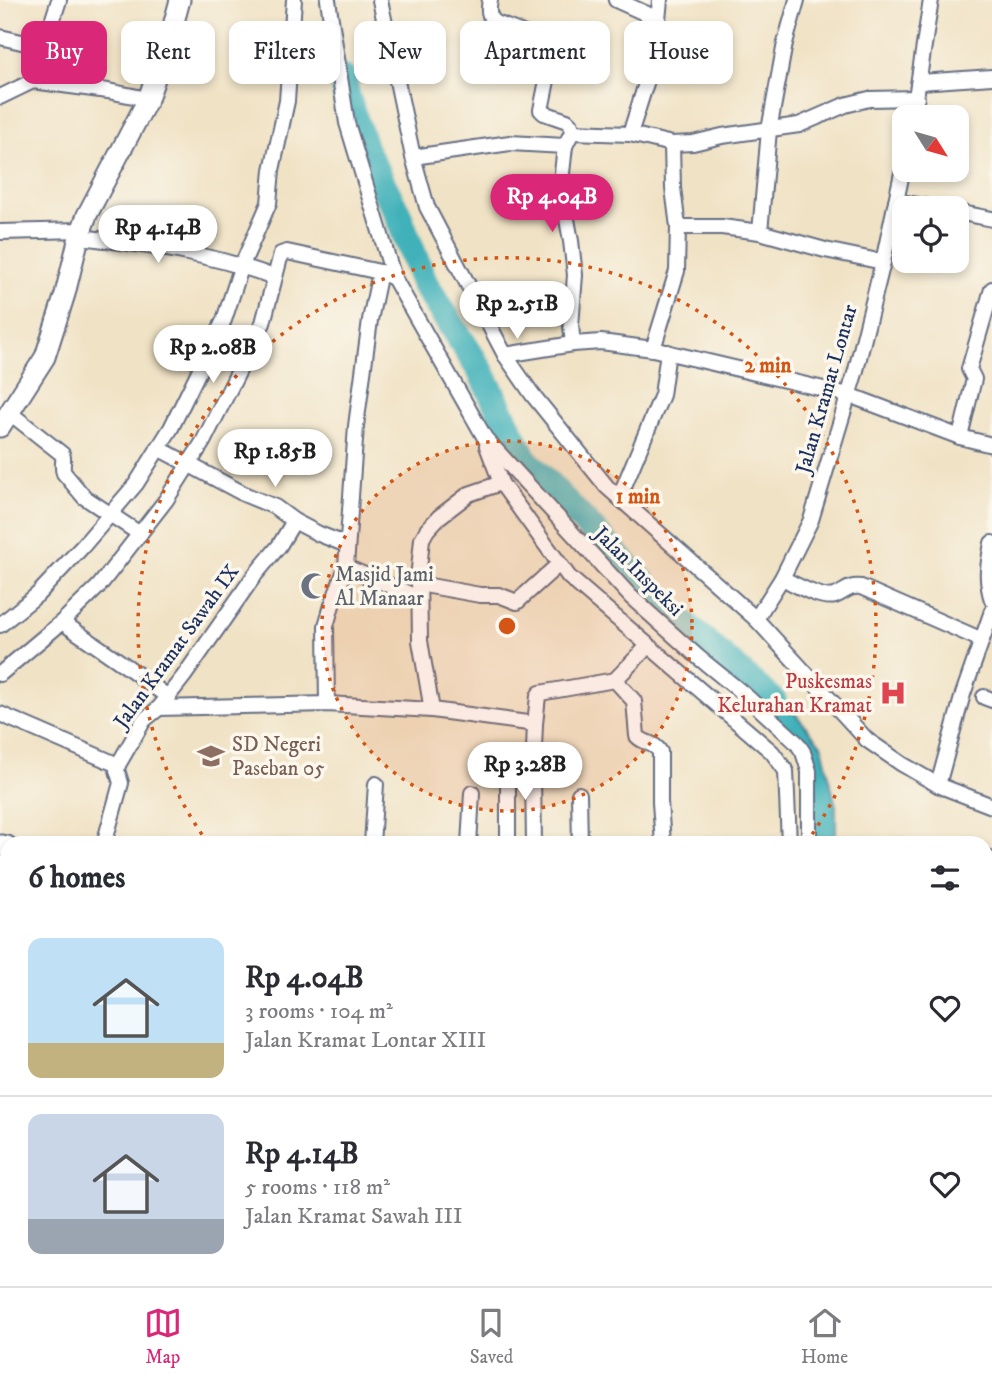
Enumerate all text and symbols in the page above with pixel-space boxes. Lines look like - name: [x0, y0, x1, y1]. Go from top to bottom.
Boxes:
- chip: Buy: [21, 21, 107, 84]
- chip: Rent: [121, 21, 215, 84]
- chip: Filters: [229, 21, 340, 84]
- chip: New: [354, 21, 446, 84]
- chip: Apartment: [460, 21, 610, 84]
- chip: House: [624, 21, 733, 84]
- north arrow: [892, 105, 970, 182]
- map controls: [892, 105, 969, 273]
- pin: Rp 4.04B: [480, 174, 624, 234]
- text: Rp 4.04B: [506, 182, 598, 211]
- button: locate: [892, 196, 969, 273]
- pin: Rp 4.14B: [86, 205, 230, 265]
- text: Rp 4.14B: [114, 213, 202, 242]
- pin: Rp 2.51B: [445, 282, 589, 341]
- text: Rp 2.51B: [475, 289, 559, 318]
- street label: Jalan Kramat Lontar: [790, 302, 864, 479]
- pin: Rp 2.08B: [141, 326, 285, 385]
- text: Rp 2.08B: [169, 333, 257, 362]
- text: 2 min: [745, 353, 793, 379]
- pin: Rp 1.85B: [203, 430, 347, 489]
- text: Rp 1.85B: [233, 437, 317, 466]
- text: 1 min: [616, 484, 661, 510]
- street label: Jalan Inspeksi: [587, 520, 689, 622]
- street label: Jalan Kramat Sawah IX: [107, 559, 245, 735]
- place label: Masjid Jami Al Manaar: [335, 562, 434, 612]
- mosque icon: Masjid Jami Al Manaar: [299, 571, 329, 601]
- centre of rings: [495, 614, 519, 638]
- place label: Puskesmas Kelurahan Kramat: [717, 669, 872, 719]
- hospital icon: Puskesmas Kelurahan Kramat: [878, 678, 908, 708]
- place label: SD Negeri Paseban 05: [232, 732, 325, 782]
- school or university icon: SD Negeri Paseban 05: [196, 741, 226, 771]
- pin: Rp 3.28B: [453, 742, 597, 802]
- text: Rp 3.28B: [483, 750, 567, 779]
- icon: filters: [926, 859, 964, 897]
- text: 6 homes: [28, 860, 125, 897]
- text: Rp 4.04B: [245, 960, 364, 997]
- icon: home: [84, 966, 168, 1050]
- icon: heart: [926, 989, 964, 1027]
- text: 3 rooms · 104 m²: [245, 997, 393, 1026]
- text: Jalan Kramat Lontar XIII: [245, 1026, 486, 1055]
- text: Rp 4.14B: [245, 1136, 359, 1173]
- icon: home: [84, 1142, 168, 1226]
- icon: heart: [926, 1165, 964, 1203]
- text: 5 rooms · 118 m²: [245, 1173, 390, 1202]
- text: Jalan Kramat Sawah III: [245, 1202, 463, 1231]
- tab: Map: [144, 1304, 182, 1369]
- tab: Saved: [470, 1304, 513, 1369]
- tab: Home: [801, 1304, 848, 1369]

